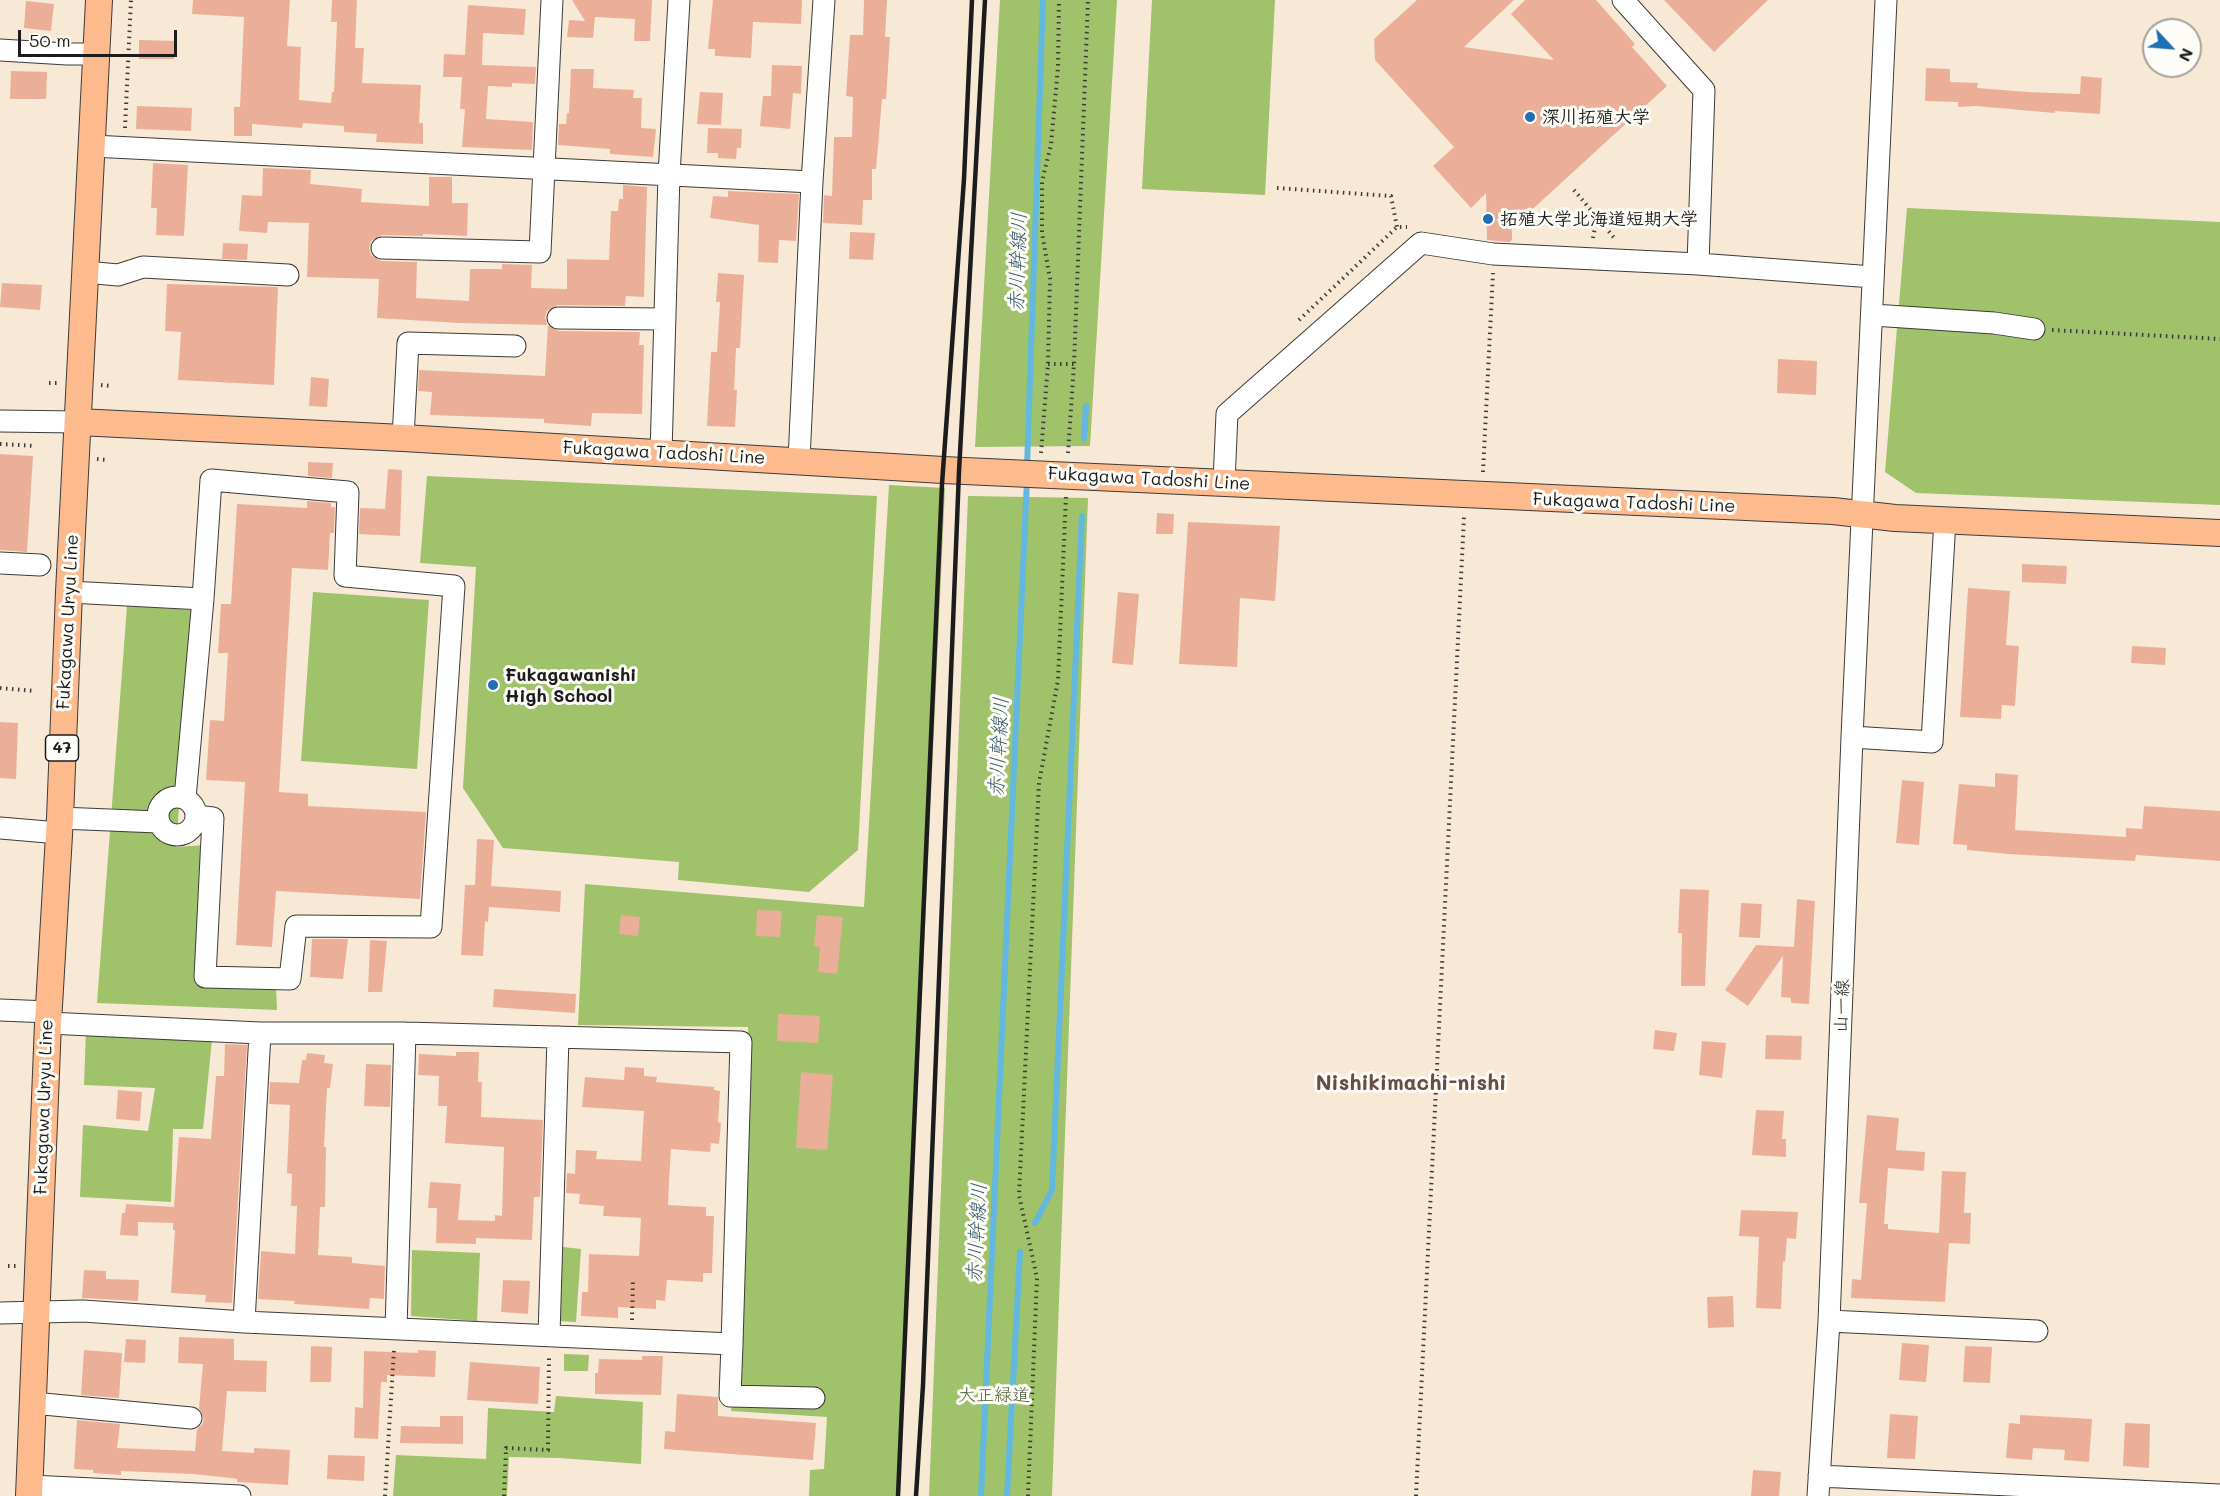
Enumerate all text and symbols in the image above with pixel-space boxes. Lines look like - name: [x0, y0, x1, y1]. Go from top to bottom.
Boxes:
- scale bar: [21, 18, 180, 56]
- north arrow: [2142, 18, 2202, 78]
- text: 50 m: [29, 28, 71, 52]
- text: N: [2175, 45, 2199, 65]
- place label: 深川拓殖大学: [1542, 106, 1650, 128]
- marker: 深川拓殖大学: [1523, 110, 1537, 124]
- place label: 拓殖大学北海道短期大学: [1500, 208, 1698, 230]
- water label: 赤川幹線川: [1004, 212, 1032, 312]
- marker: 拓殖大学北海道短期大学: [1481, 212, 1495, 226]
- street label: Fukagawa Tadoshi Line: [562, 437, 766, 469]
- street label: Fukagawa Tadoshi Line: [1047, 463, 1251, 495]
- street label: Fukagawa Tadoshi Line: [1532, 489, 1736, 517]
- street label: Fukagawa Uryu Line: [53, 534, 83, 710]
- place label: Fukagawanishi High School: [505, 664, 636, 706]
- marker: Fukagawanishi High School: [486, 678, 500, 692]
- water label: 赤川幹線川: [984, 696, 1014, 798]
- road number: 47: [46, 735, 78, 761]
- street label: 山一線: [1830, 979, 1854, 1033]
- street label: Fukagawa Uryu Line: [30, 1019, 58, 1195]
- district label: Nishikimachi-nishi: [1316, 1071, 1506, 1097]
- water label: 赤川幹線川: [962, 1182, 992, 1284]
- park label: 大正緑道: [958, 1384, 1030, 1406]

